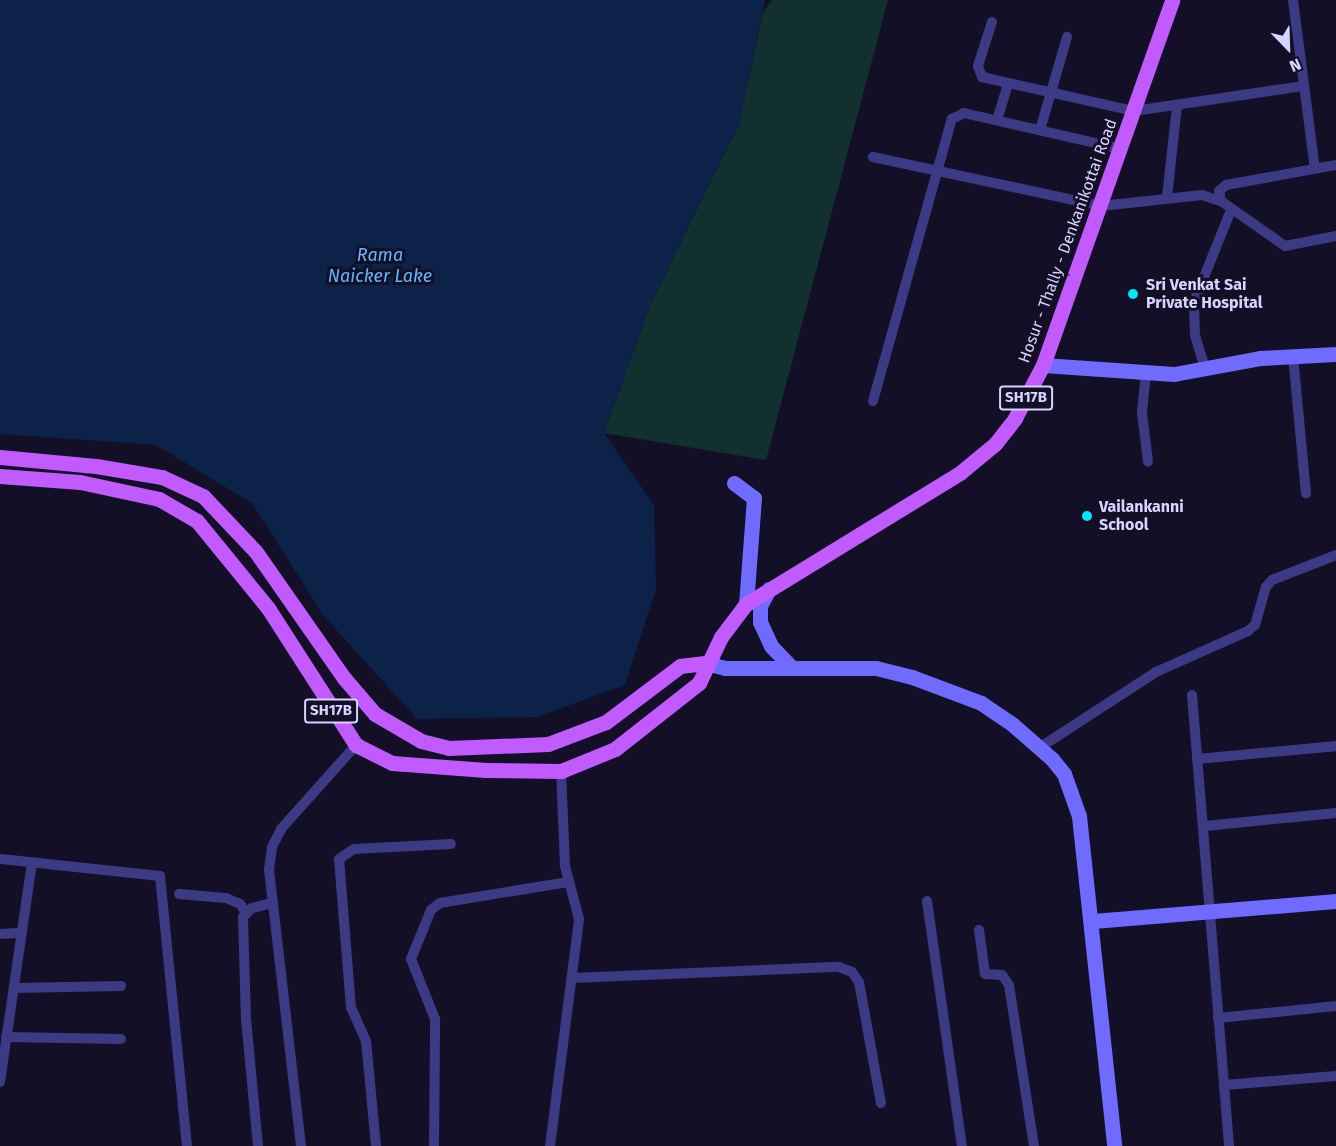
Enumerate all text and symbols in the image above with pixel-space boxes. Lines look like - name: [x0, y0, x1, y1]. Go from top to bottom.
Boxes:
- north arrow: [1258, 18, 1318, 78]
- text: N: [1287, 54, 1304, 76]
- street label: Hosur - Thally - Denkanikottai Road: [1015, 116, 1121, 366]
- water label: Rama Naicker Lake: [328, 245, 432, 288]
- place label: Sri Venkat Sai Private Hospital: [1146, 275, 1262, 313]
- marker: Sri Venkat Sai Private Hospital: [1124, 285, 1142, 303]
- road number: SH17B: [999, 386, 1053, 410]
- place label: Vailankanni School: [1099, 497, 1184, 535]
- marker: Vailankanni School: [1080, 509, 1094, 523]
- road number: SH17B: [304, 699, 358, 723]

